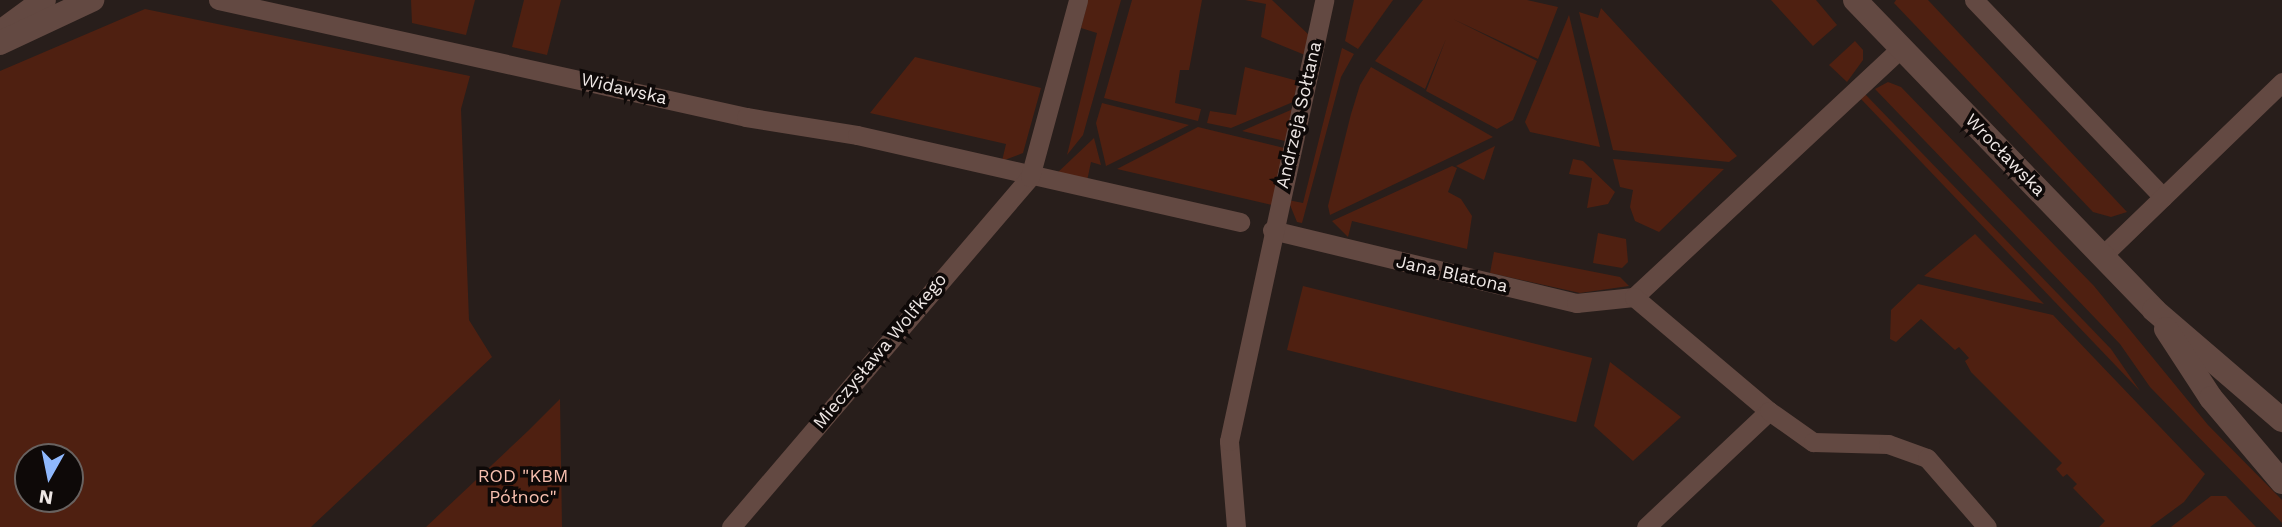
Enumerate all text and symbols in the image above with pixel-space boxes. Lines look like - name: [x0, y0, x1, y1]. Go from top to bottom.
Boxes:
- street label: Andrzeja Sołtana: [1272, 39, 1326, 191]
- street label: Widawska: [579, 69, 669, 109]
- street label: Wrocławska: [1960, 109, 2050, 201]
- street label: Jana Blatona: [1394, 251, 1510, 297]
- street label: Mieczysława Wolfkego: [808, 268, 952, 434]
- north arrow: [14, 443, 84, 513]
- park label: ROD "KBM Północ": [478, 466, 568, 508]
- text: N: [37, 485, 55, 510]

